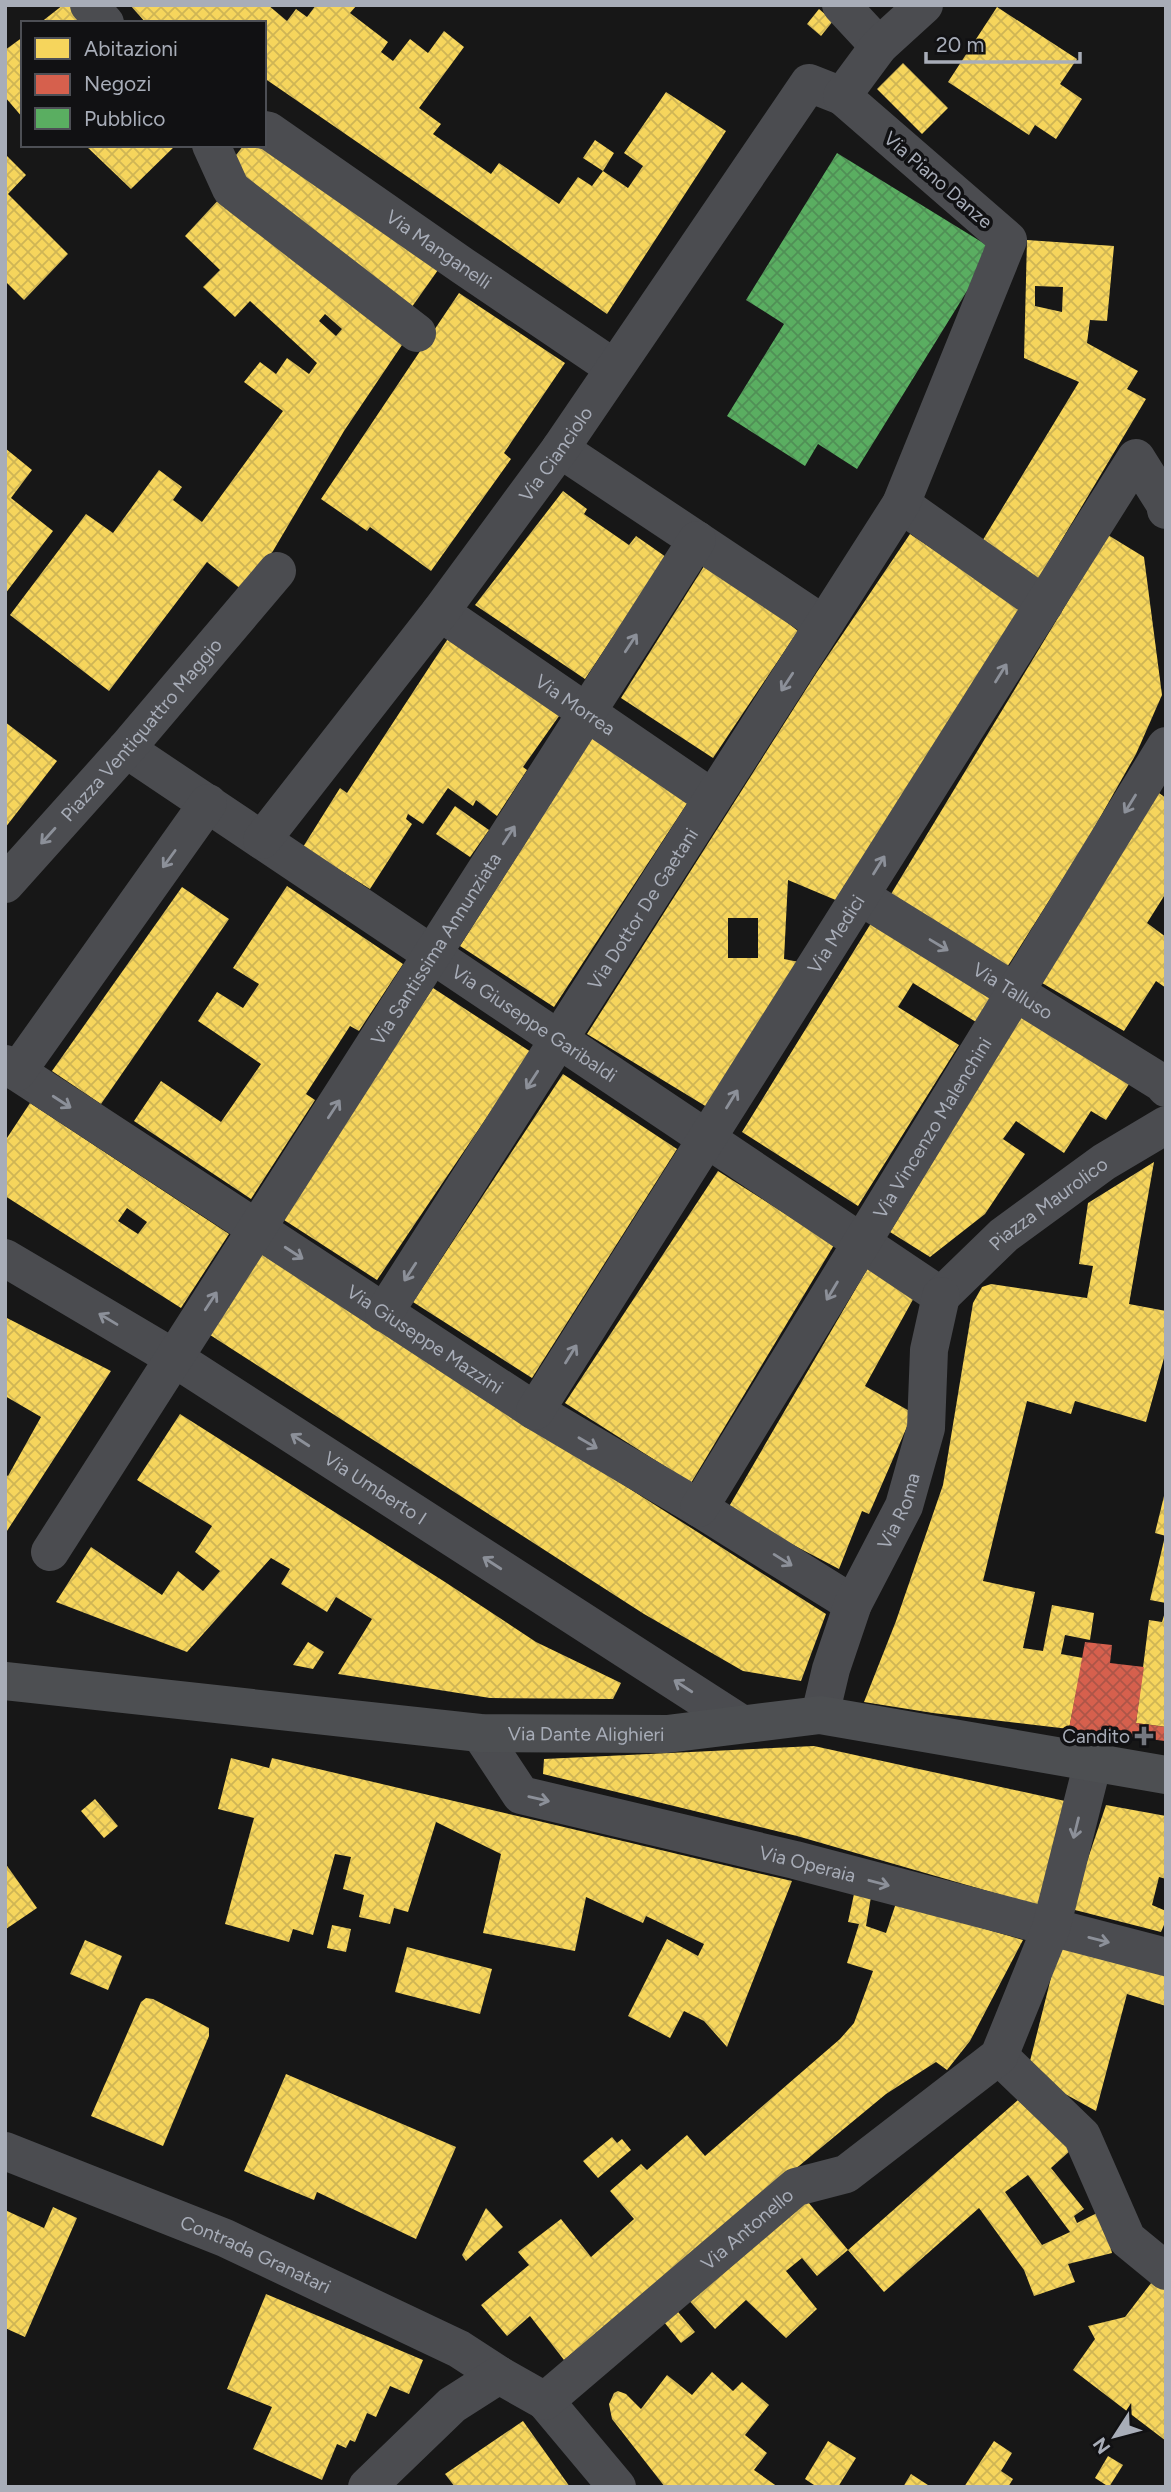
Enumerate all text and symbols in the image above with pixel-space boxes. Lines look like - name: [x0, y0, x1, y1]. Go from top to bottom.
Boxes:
- legend: [21, 21, 266, 147]
- scale bar: [926, 21, 1080, 65]
- text: 20 m: [936, 32, 984, 57]
- text: Abitazioni: [84, 36, 178, 61]
- text: Negozi: [84, 71, 151, 96]
- text: Pubblico: [84, 106, 165, 131]
- street label: Via Piano Danze: [879, 127, 997, 233]
- street label: Via Manganelli: [382, 205, 496, 293]
- street label: Via Cianciolo: [514, 402, 597, 506]
- street label: Piazza Ventiquattro Maggio: [56, 633, 227, 826]
- one-way arrow: [624, 634, 639, 653]
- one-way arrow: [994, 663, 1008, 683]
- street label: Via Morrea: [531, 669, 620, 740]
- one-way arrow: [779, 671, 793, 691]
- one-way arrow: [1123, 794, 1137, 814]
- street label: Via Dottor De Gaetani: [582, 823, 703, 994]
- one-way arrow: [502, 825, 516, 845]
- one-way arrow: [40, 827, 56, 845]
- street label: Via Santissima Annunziata: [366, 848, 506, 1049]
- one-way arrow: [162, 849, 176, 868]
- one-way arrow: [872, 856, 887, 875]
- street label: Via Medici: [802, 890, 869, 978]
- one-way arrow: [928, 938, 948, 952]
- street label: Via Talluso: [969, 957, 1057, 1024]
- street label: Via Giuseppe Garibaldi: [448, 960, 621, 1087]
- street label: Via Vincenzo Malenchini: [868, 1033, 996, 1222]
- one-way arrow: [525, 1070, 540, 1089]
- one-way arrow: [724, 1090, 739, 1109]
- one-way arrow: [52, 1095, 72, 1109]
- one-way arrow: [326, 1100, 341, 1119]
- street label: Piazza Maurolico: [984, 1152, 1112, 1255]
- one-way arrow: [283, 1247, 303, 1261]
- one-way arrow: [403, 1261, 417, 1281]
- street label: Via Giuseppe Mazzini: [342, 1279, 508, 1398]
- one-way arrow: [824, 1280, 838, 1300]
- one-way arrow: [204, 1291, 218, 1311]
- one-way arrow: [98, 1311, 118, 1325]
- one-way arrow: [565, 1344, 579, 1364]
- one-way arrow: [291, 1432, 311, 1446]
- one-way arrow: [577, 1436, 597, 1450]
- street label: Via Umberto I: [320, 1446, 431, 1529]
- street label: Via Roma: [872, 1470, 924, 1553]
- one-way arrow: [772, 1553, 792, 1567]
- one-way arrow: [482, 1556, 502, 1570]
- one-way arrow: [674, 1679, 693, 1694]
- street label: Via Dante Alighieri: [508, 1722, 664, 1745]
- place label: Candito: [1062, 1725, 1130, 1748]
- marker: Candito: [1136, 1728, 1152, 1744]
- one-way arrow: [527, 1793, 550, 1806]
- one-way arrow: [1069, 1816, 1082, 1839]
- street label: Via Operaia: [757, 1840, 858, 1887]
- one-way arrow: [867, 1877, 890, 1890]
- one-way arrow: [1087, 1934, 1110, 1947]
- street label: Via Antonello: [696, 2183, 798, 2275]
- street label: Contrada Granatari: [177, 2210, 335, 2298]
- north arrow: [1080, 2401, 1150, 2471]
- text: N: [1088, 2433, 1115, 2458]

